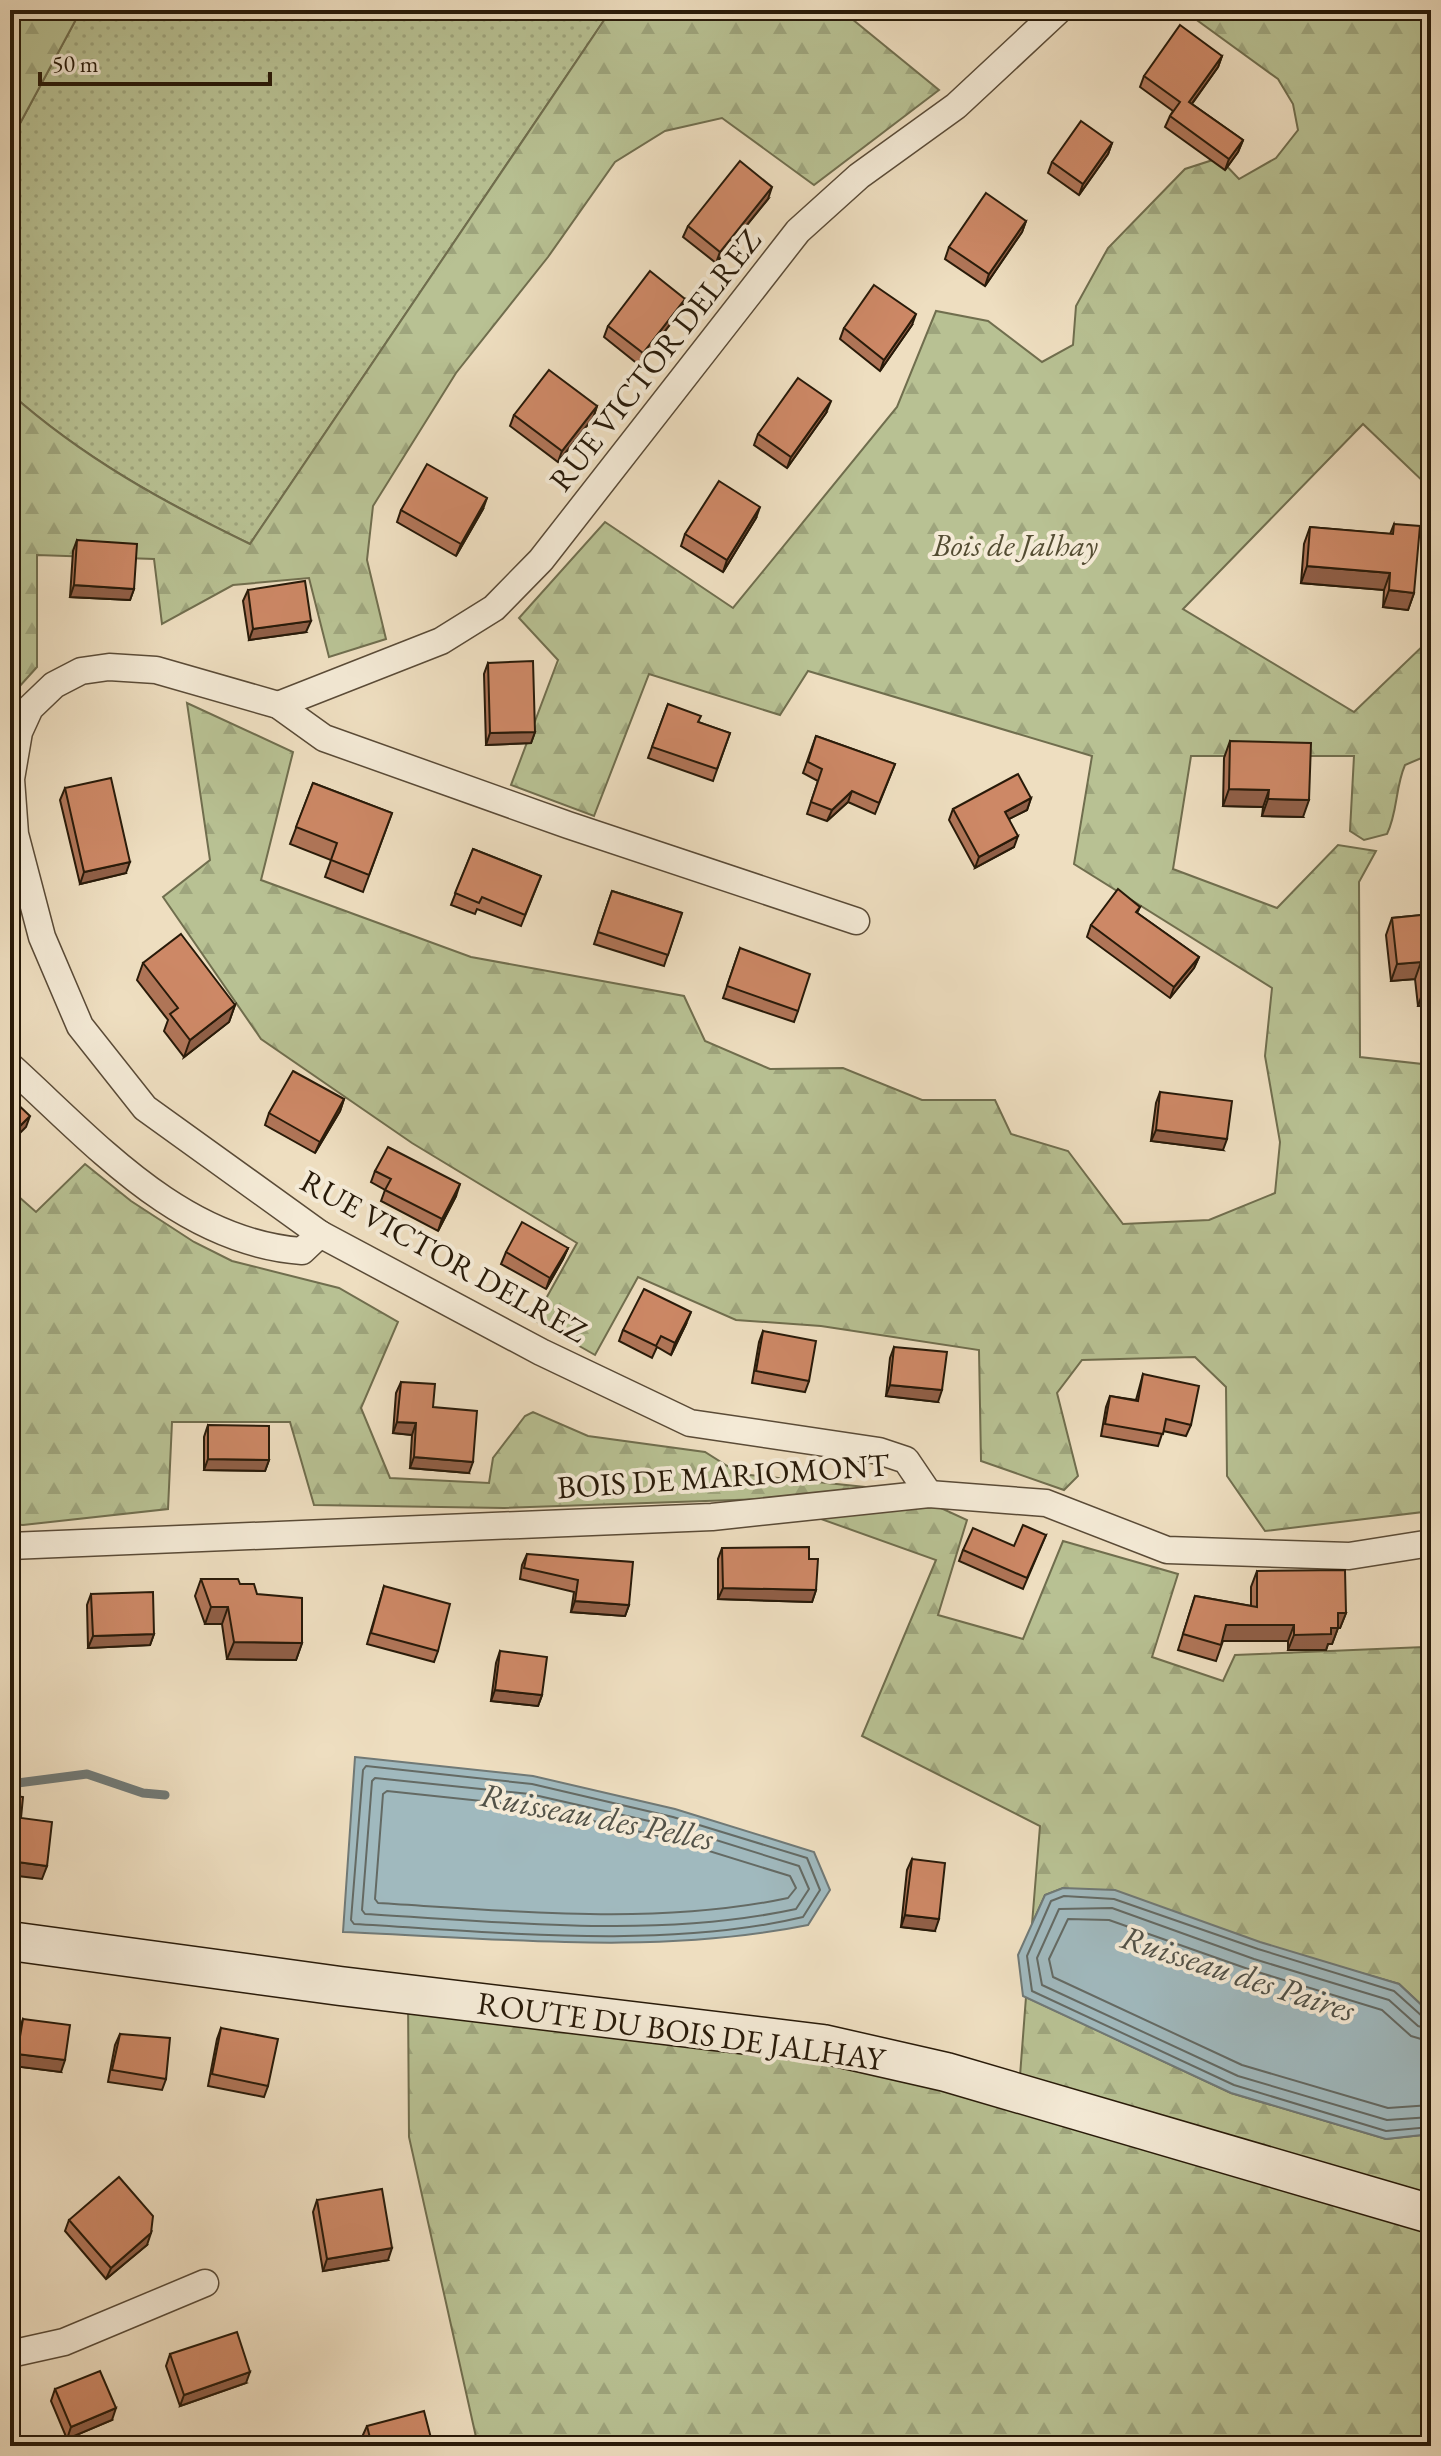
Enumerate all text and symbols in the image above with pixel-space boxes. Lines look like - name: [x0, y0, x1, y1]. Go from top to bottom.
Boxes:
- scale bar: [40, 36, 270, 86]
- text: 50 m: [52, 48, 99, 79]
- street label: RUE VICTOR DELREZ: [539, 220, 771, 500]
- park label: Bois de Jalhay: [931, 524, 1098, 566]
- street label: RUE VICTOR DELREZ: [293, 1160, 595, 1352]
- street label: BOIS DE MARIOMONT: [555, 1443, 891, 1509]
- water label: Ruisseau des Pelles: [477, 1772, 718, 1860]
- water label: Ruisseau des Paires: [1115, 1914, 1361, 2032]
- street label: ROUTE DU BOIS DE JALHAY: [475, 1982, 889, 2081]

